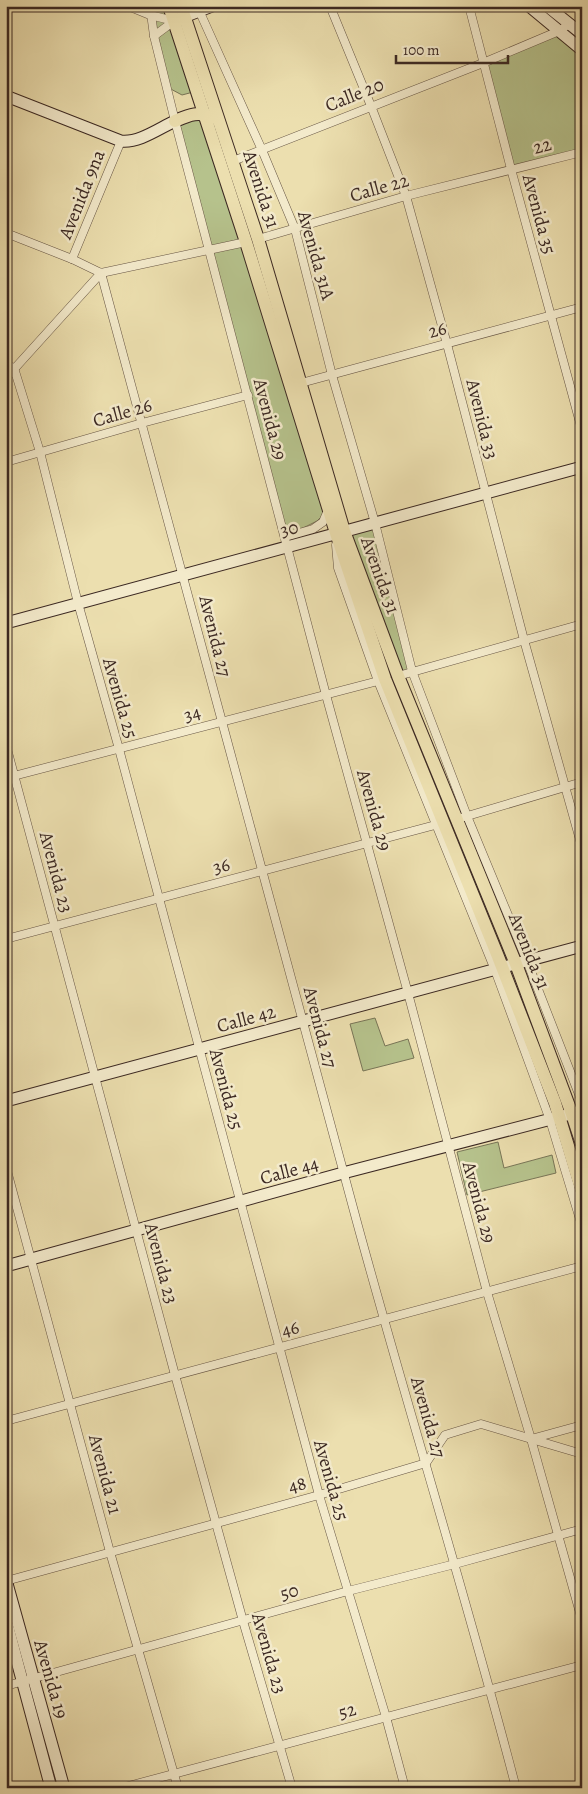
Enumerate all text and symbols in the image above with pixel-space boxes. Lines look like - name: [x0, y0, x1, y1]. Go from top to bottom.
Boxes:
- scale bar: [396, 32, 508, 64]
- text: 100 m: [403, 40, 440, 60]
- street label: Calle 20: [321, 71, 388, 118]
- street label: 22: [530, 131, 554, 161]
- street label: Avenida 9na: [52, 146, 112, 244]
- street label: Avenida 31: [236, 146, 286, 232]
- street label: Calle 22: [347, 167, 412, 209]
- street label: Avenida 35: [516, 170, 562, 257]
- street label: Avenida 31A: [291, 207, 341, 304]
- street label: 26: [425, 315, 449, 345]
- street label: Avenida 29: [246, 375, 293, 463]
- street label: Avenida 33: [459, 375, 505, 462]
- street label: Calle 26: [90, 392, 155, 434]
- street label: 30: [277, 514, 301, 544]
- street label: Avenida 31: [354, 532, 406, 618]
- street label: Avenida 27: [192, 592, 238, 680]
- street label: Avenida 25: [96, 654, 144, 742]
- street label: 34: [181, 699, 204, 729]
- street label: Avenida 29: [350, 766, 398, 854]
- street label: Avenida 23: [32, 828, 79, 916]
- street label: 36: [210, 851, 233, 881]
- street label: Avenida 31: [502, 908, 556, 994]
- street label: Avenida 27: [296, 983, 343, 1071]
- street label: Calle 42: [214, 999, 279, 1039]
- street label: Avenida 25: [202, 1045, 249, 1133]
- street label: Calle 44: [257, 1151, 322, 1191]
- street label: Avenida 29: [455, 1158, 502, 1246]
- street label: Avenida 23: [137, 1219, 184, 1307]
- street label: 46: [278, 1314, 302, 1344]
- street label: Avenida 27: [404, 1373, 452, 1461]
- street label: Avenida 21: [82, 1431, 128, 1517]
- street label: Avenida 25: [307, 1436, 355, 1524]
- street label: 48: [285, 1470, 309, 1500]
- street label: 50: [277, 1577, 302, 1607]
- street label: Avenida 23: [245, 1609, 293, 1697]
- street label: Avenida 19: [27, 1636, 75, 1722]
- street label: 52: [336, 1696, 359, 1726]

